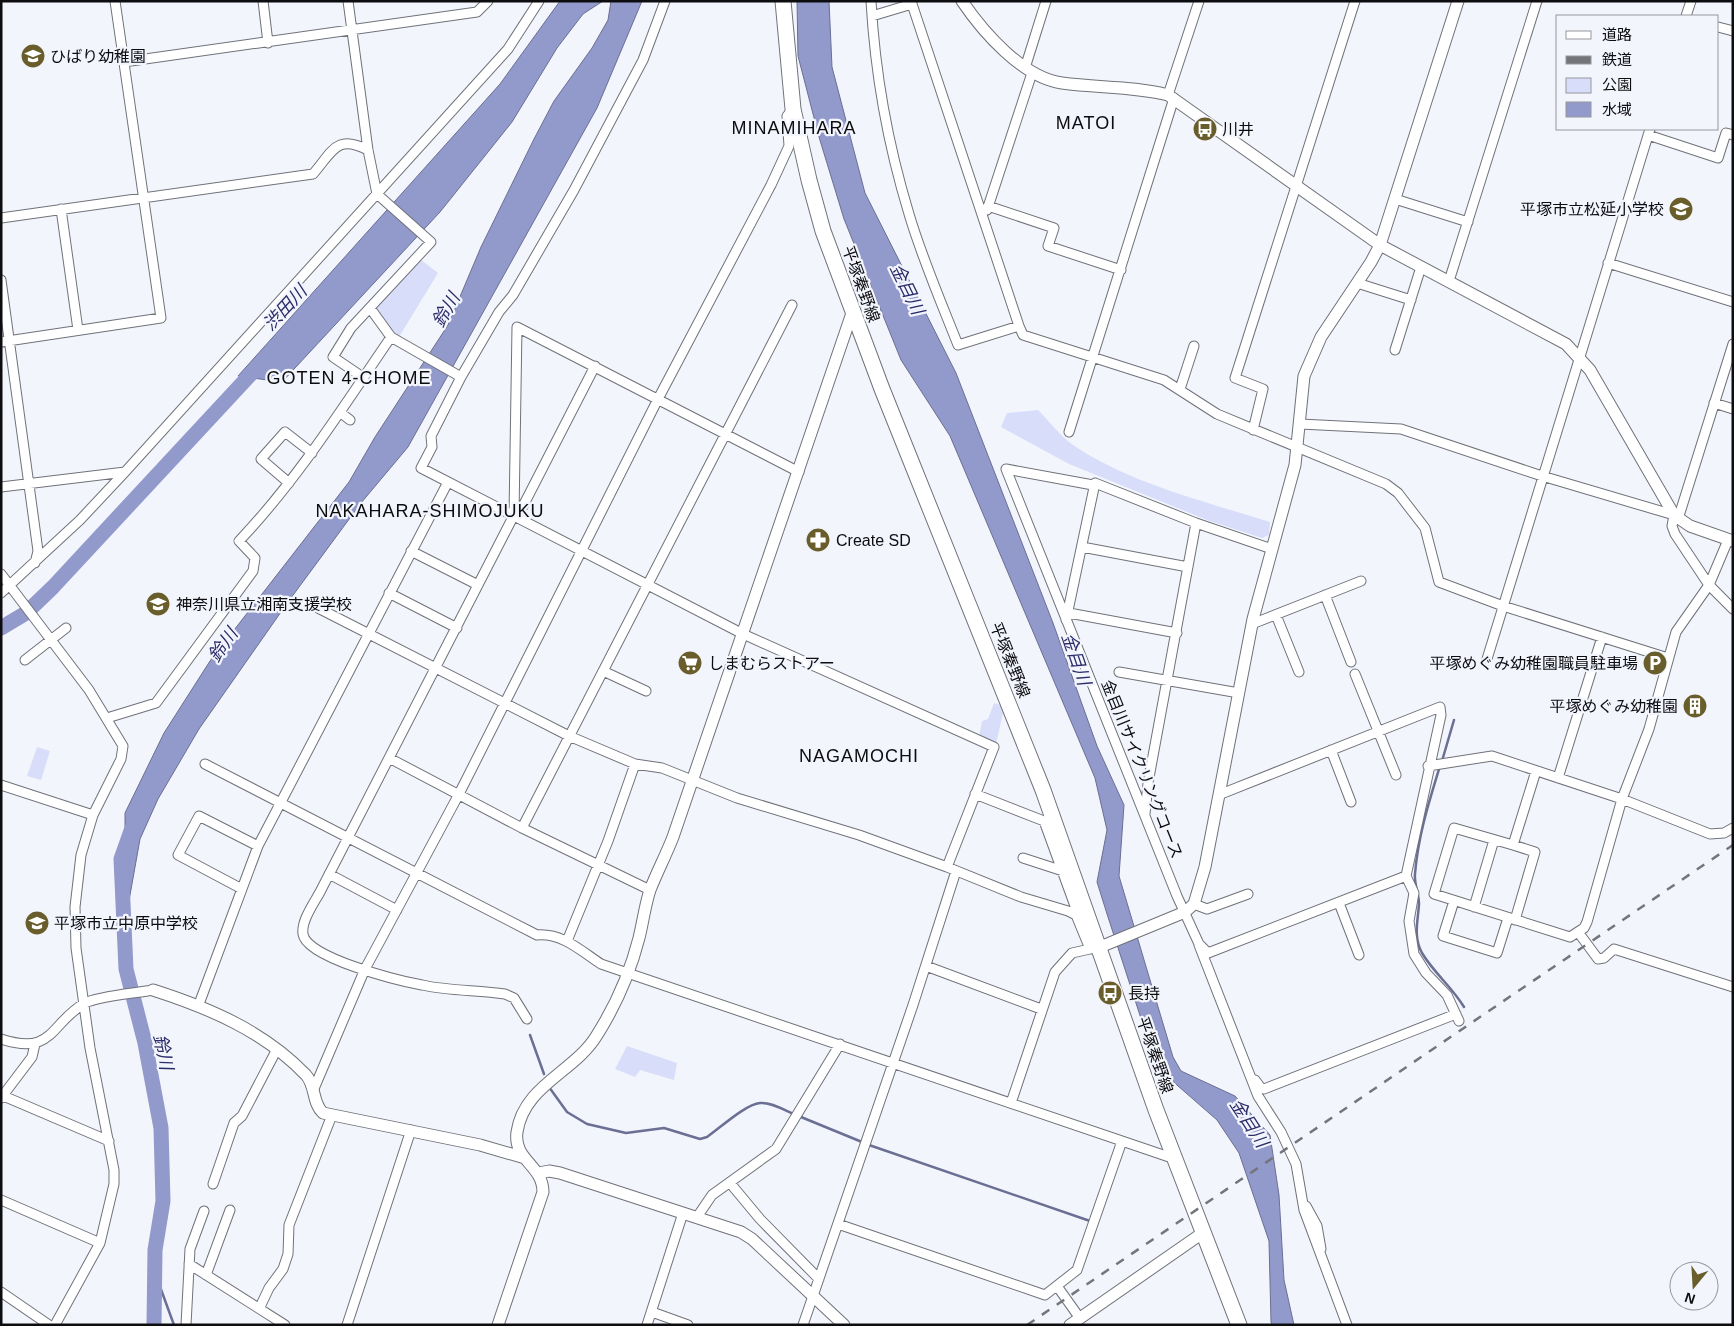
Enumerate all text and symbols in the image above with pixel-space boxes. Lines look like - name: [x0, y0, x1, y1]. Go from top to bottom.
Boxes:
- legend: [1556, 15, 1719, 130]
- text: 道路: [1602, 26, 1632, 43]
- school or university icon: ひばり幼稚園: [20, 43, 46, 69]
- place label: ひばり幼稚園: [50, 48, 146, 65]
- text: 鉄道: [1602, 51, 1632, 68]
- text: 公園: [1602, 76, 1632, 93]
- text: 水域: [1602, 101, 1632, 118]
- district label: MATOI: [1056, 113, 1116, 133]
- bus stop icon: 川井: [1192, 116, 1218, 142]
- district label: MINAMIHARA: [731, 118, 857, 138]
- place label: 川井: [1222, 121, 1254, 138]
- school or university icon: 平塚市立松延小学校: [1668, 196, 1694, 222]
- place label: 平塚市立松延小学校: [1520, 201, 1664, 218]
- street label: 平塚秦野線: [839, 243, 883, 325]
- water label: 金目川: [886, 260, 929, 319]
- water label: 渋田川: [259, 280, 312, 335]
- water label: 鈴川: [428, 288, 465, 331]
- district label: GOTEN 4-CHOME: [266, 368, 432, 388]
- district label: NAKAHARA-SHIMOJUKU: [315, 501, 545, 521]
- pharmacy icon: Create SD: [805, 527, 831, 553]
- place label: Create SD: [836, 532, 911, 549]
- school or university icon: 神奈川県立湘南支援学校: [145, 591, 171, 617]
- place label: 神奈川県立湘南支援学校: [176, 596, 352, 613]
- street label: 平塚秦野線: [987, 620, 1033, 700]
- water label: 鈴川: [204, 623, 243, 665]
- water label: 金目川: [1058, 630, 1095, 690]
- supermarket icon: しまむらストアー: [677, 650, 703, 676]
- parking icon: 平塚めぐみ幼稚園職員駐車場: [1642, 650, 1668, 676]
- place label: しまむらストアー: [708, 655, 835, 672]
- place label: 平塚めぐみ幼稚園職員駐車場: [1430, 655, 1638, 672]
- street label: 金目川サイクリングコース: [1098, 677, 1186, 861]
- building icon: 平塚めぐみ幼稚園: [1682, 693, 1708, 719]
- place label: 平塚めぐみ幼稚園: [1550, 698, 1678, 715]
- district label: NAGAMOCHI: [799, 746, 919, 766]
- school or university icon: 平塚市立中原中学校: [24, 910, 50, 936]
- place label: 平塚市立中原中学校: [54, 915, 198, 932]
- bus stop icon: 長持: [1097, 980, 1123, 1006]
- place label: 長持: [1128, 985, 1160, 1002]
- street label: 平塚秦野線: [1134, 1014, 1176, 1096]
- water label: 鈴川: [149, 1032, 177, 1074]
- water label: 金目川: [1226, 1095, 1273, 1153]
- north arrow: [1669, 1261, 1719, 1311]
- text: N: [1683, 1289, 1697, 1308]

